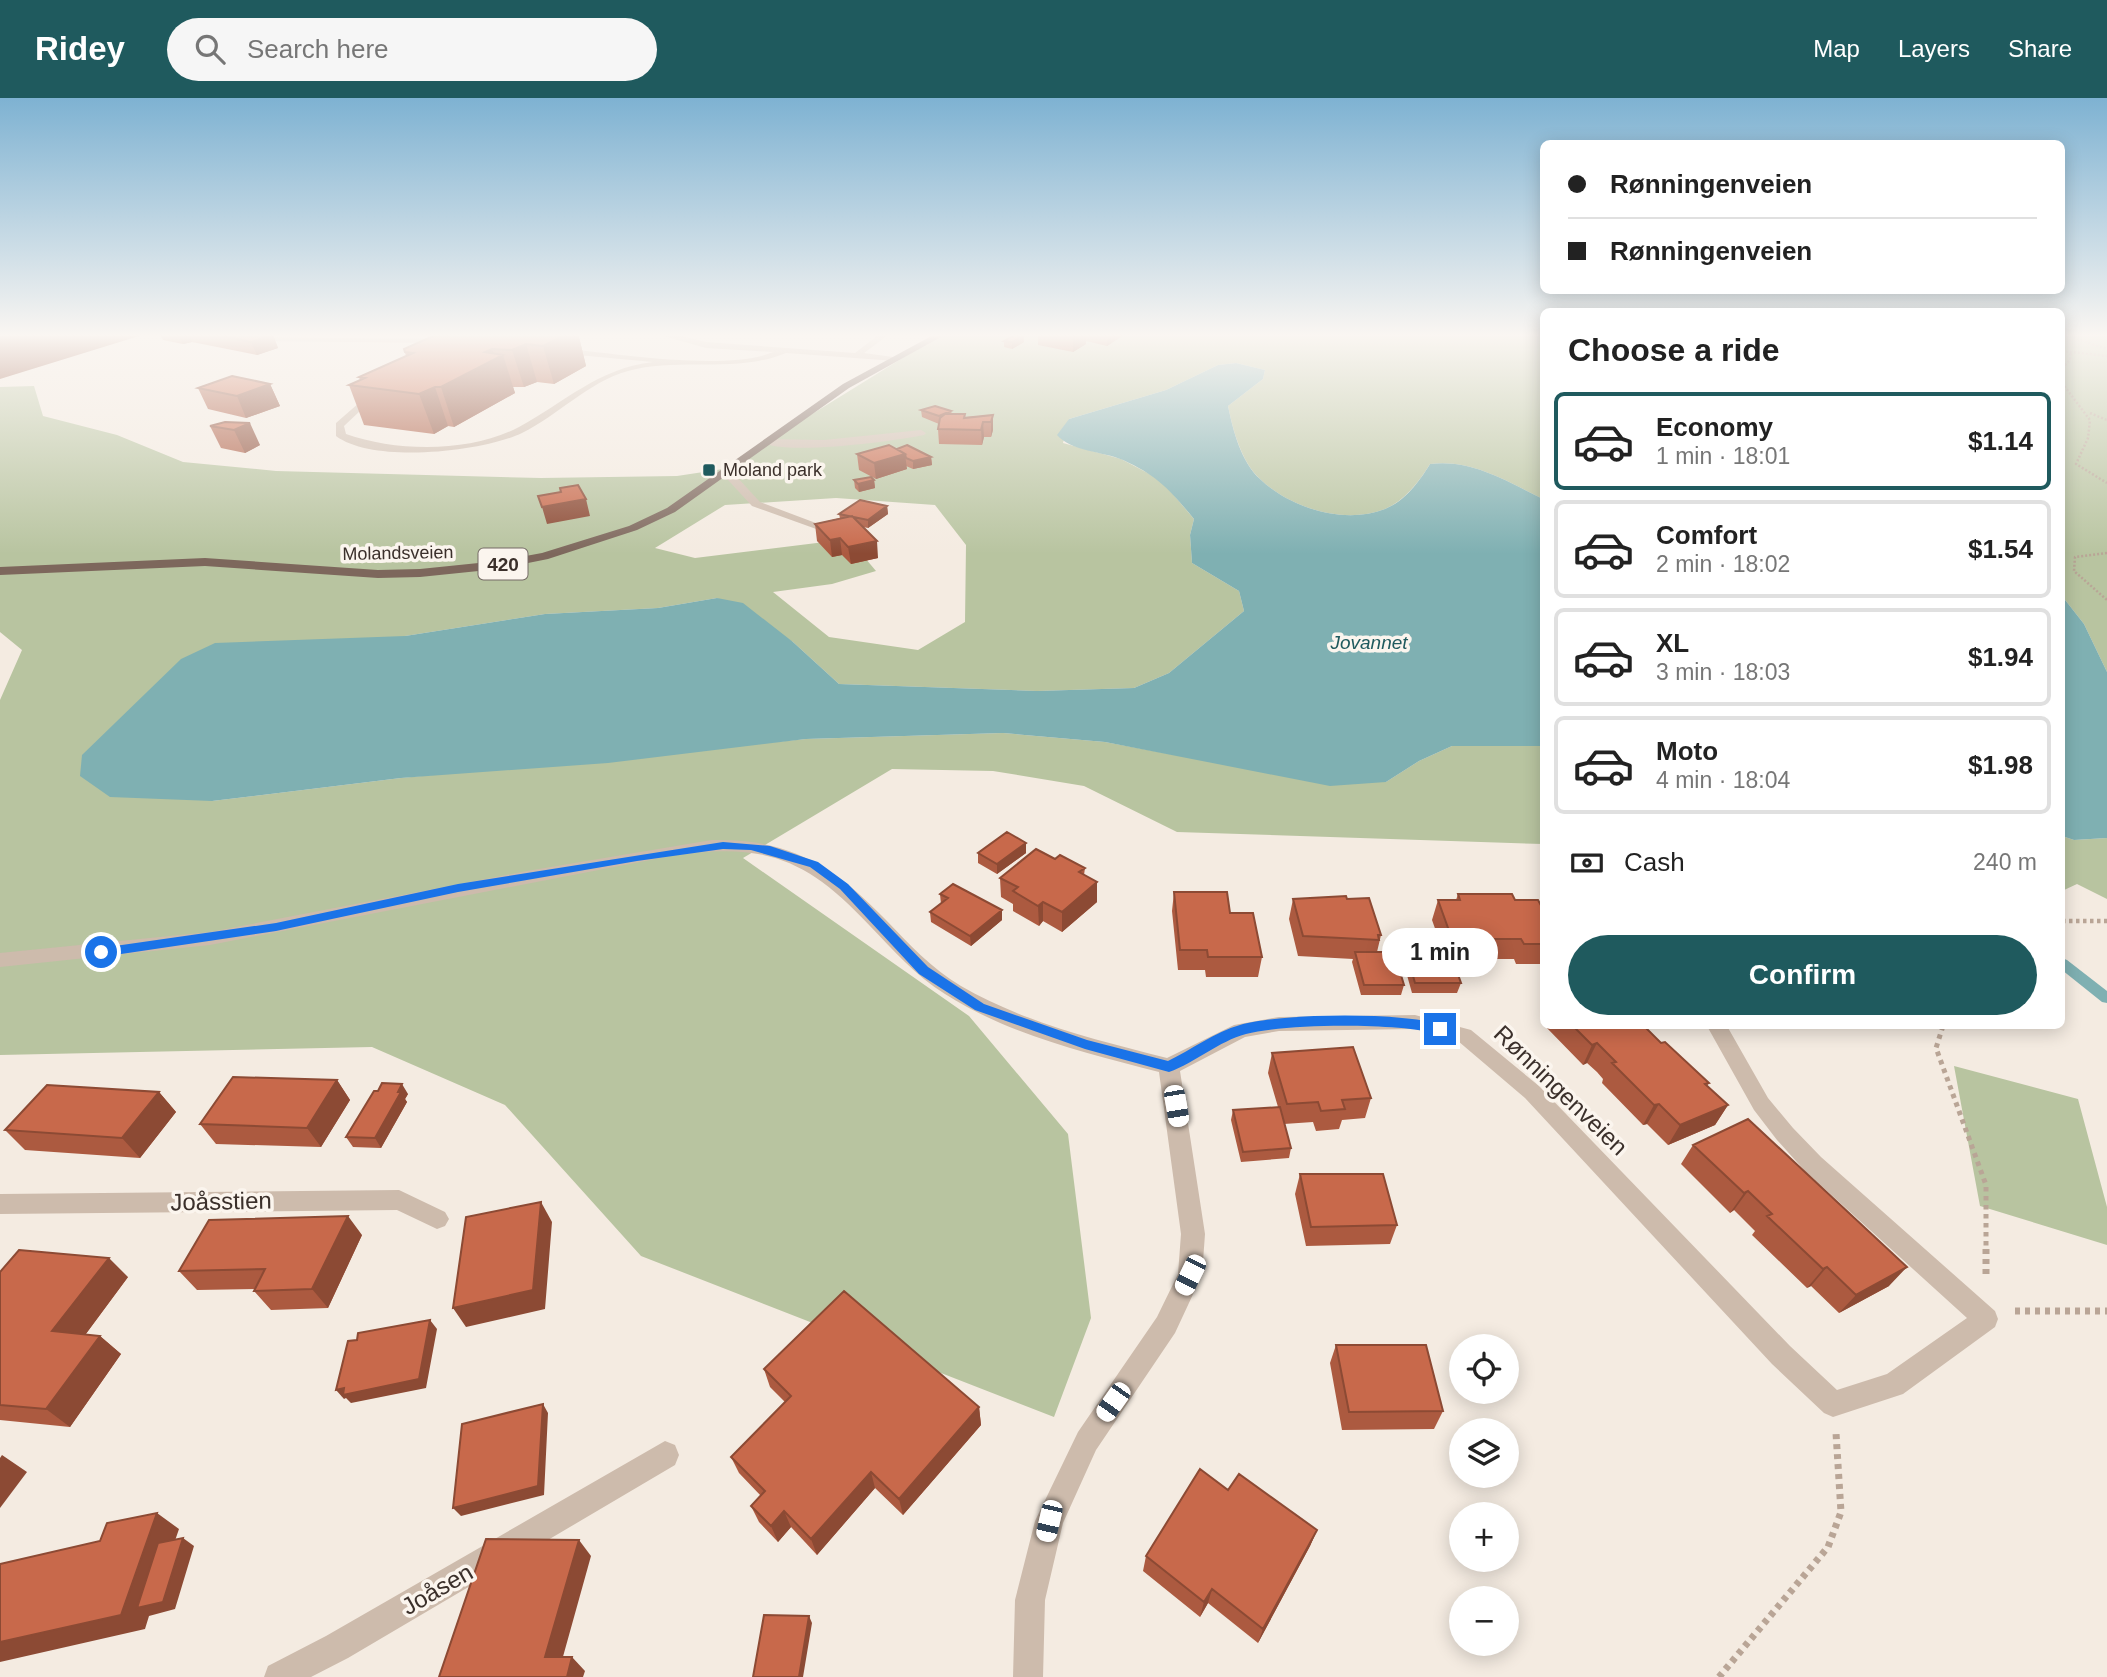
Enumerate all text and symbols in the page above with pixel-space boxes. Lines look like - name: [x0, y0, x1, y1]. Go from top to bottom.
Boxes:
- search box: [167, 18, 657, 81]
- text: Ridey: [35, 30, 125, 67]
- icon: search: [191, 30, 229, 68]
- text: Search here: [247, 34, 389, 64]
- text: Map: [1813, 35, 1860, 62]
- text: Layers: [1898, 35, 1970, 62]
- text: Share: [2008, 35, 2072, 62]
- text: Rønningenveien: [1610, 169, 1812, 199]
- text: Rønningenveien: [1610, 236, 1812, 266]
- text: Choose a ride: [1568, 332, 1780, 368]
- icon: car: [1572, 410, 1635, 473]
- text: Economy: [1656, 412, 1773, 442]
- text: $1.14: [1968, 426, 2033, 456]
- text: 1 min · 18:01: [1656, 443, 1790, 469]
- place label: Moland park: [723, 460, 823, 480]
- marker: Moland park: [701, 462, 717, 478]
- icon: car: [1572, 518, 1635, 581]
- text: Comfort: [1656, 520, 1757, 550]
- text: $1.54: [1968, 534, 2033, 564]
- street label: Molandsveien: [342, 542, 454, 564]
- road number: 420: [478, 548, 528, 579]
- text: 2 min · 18:02: [1656, 551, 1790, 577]
- icon: car: [1572, 626, 1635, 689]
- text: XL: [1656, 628, 1689, 658]
- water label: Jovannet: [1329, 632, 1408, 653]
- text: $1.94: [1968, 642, 2033, 672]
- text: 3 min · 18:03: [1656, 659, 1790, 685]
- icon: car: [1572, 734, 1635, 797]
- text: Moto: [1656, 736, 1718, 766]
- text: $1.98: [1968, 750, 2033, 780]
- text: 4 min · 18:04: [1656, 767, 1790, 793]
- icon: cash: [1568, 844, 1606, 882]
- text: Cash: [1624, 847, 1685, 877]
- text: 240 m: [1973, 849, 2037, 875]
- callout: 1 min: [1382, 928, 1498, 976]
- button: Confirm: [1568, 935, 2037, 1015]
- route start: [85, 936, 117, 968]
- text: 1 min: [1410, 939, 1470, 965]
- route end: [1424, 1013, 1456, 1045]
- street label: Rønningenveien: [1489, 1020, 1633, 1160]
- car: [1163, 1083, 1190, 1129]
- street label: Joåsstien: [170, 1187, 272, 1215]
- car: [1172, 1252, 1209, 1298]
- map controls: [1449, 1334, 1519, 1656]
- button: locate: [1449, 1334, 1519, 1404]
- car: [1093, 1379, 1134, 1425]
- button: layers: [1449, 1418, 1519, 1488]
- car: [1035, 1498, 1064, 1544]
- button: +: [1449, 1502, 1519, 1572]
- street label: Joåsen: [397, 1558, 477, 1620]
- button: −: [1449, 1586, 1519, 1656]

